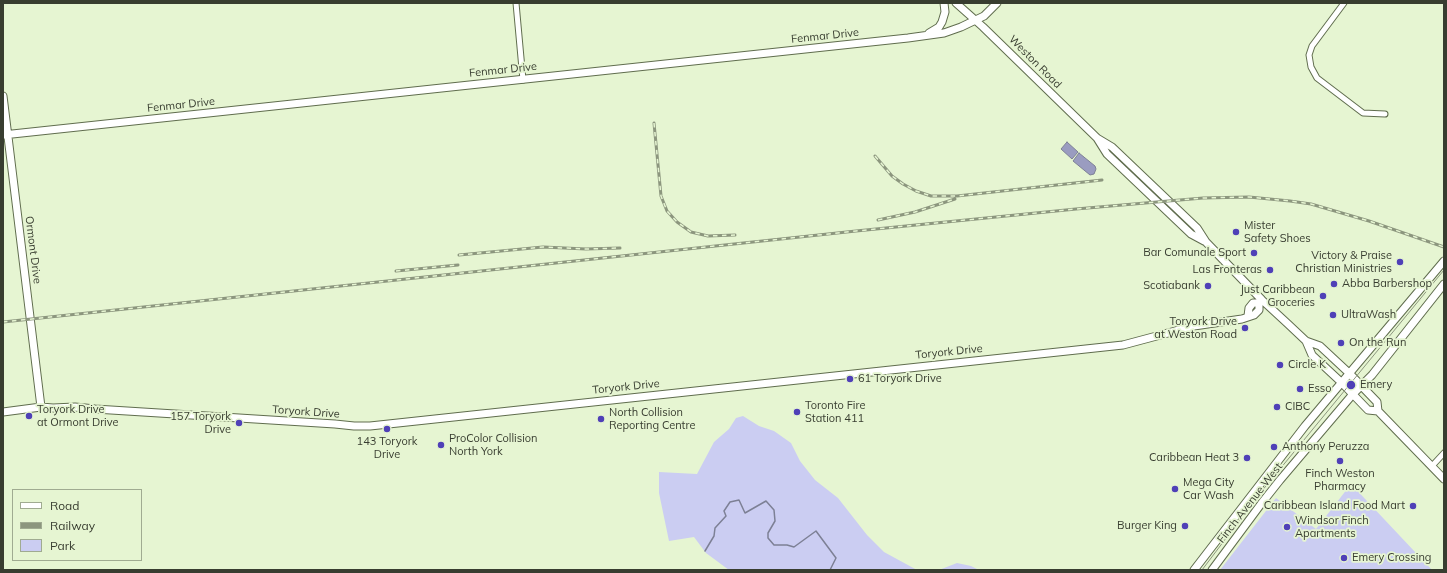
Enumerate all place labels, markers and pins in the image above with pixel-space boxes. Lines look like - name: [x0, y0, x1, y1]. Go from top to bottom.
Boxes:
- place label: Mister Safety Shoes: [1244, 219, 1311, 245]
- marker: Mister Safety Shoes: [1231, 227, 1241, 237]
- place label: Bar Comunale Sport: [1143, 246, 1246, 260]
- marker: Bar Comunale Sport: [1249, 248, 1259, 258]
- place label: Victory & Praise Christian Ministries: [1295, 249, 1392, 275]
- marker: Victory & Praise Christian Ministries: [1395, 257, 1405, 267]
- place label: Las Fronteras: [1193, 263, 1262, 277]
- marker: Las Fronteras: [1265, 265, 1275, 275]
- place label: Abba Barbershop: [1342, 277, 1432, 291]
- place label: Scotiabank: [1143, 279, 1200, 293]
- marker: Abba Barbershop: [1329, 279, 1339, 289]
- marker: Scotiabank: [1203, 281, 1213, 291]
- place label: Just Caribbean Groceries: [1240, 283, 1315, 309]
- marker: Just Caribbean Groceries: [1318, 291, 1328, 301]
- place label: UltraWash: [1341, 308, 1396, 322]
- marker: UltraWash: [1328, 310, 1338, 320]
- place label: Toryork Drive at Weston Road: [1154, 315, 1237, 341]
- marker: Toryork Drive at Weston Road: [1240, 323, 1250, 333]
- place label: On the Run: [1349, 336, 1406, 350]
- marker: On the Run: [1336, 338, 1346, 348]
- place label: Circle K: [1288, 358, 1326, 372]
- marker: Circle K: [1275, 360, 1285, 370]
- place label: 61 Toryork Drive: [858, 372, 942, 386]
- marker: 61 Toryork Drive: [845, 374, 855, 384]
- place label: Emery: [1360, 378, 1392, 392]
- marker: Emery: [1345, 379, 1357, 391]
- place label: Esso: [1308, 382, 1332, 396]
- marker: Esso: [1295, 384, 1305, 394]
- place label: Toronto Fire Station 411: [805, 399, 865, 425]
- place label: CIBC: [1285, 400, 1310, 414]
- marker: CIBC: [1272, 402, 1282, 412]
- place label: Toryork Drive at Ormont Drive: [37, 403, 118, 429]
- place label: North Collision Reporting Centre: [609, 406, 695, 432]
- marker: Toronto Fire Station 411: [792, 407, 802, 417]
- place label: 157 Toryork Drive: [170, 410, 231, 436]
- marker: Toryork Drive at Ormont Drive: [24, 411, 34, 421]
- marker: North Collision Reporting Centre: [596, 414, 606, 424]
- marker: 157 Toryork Drive: [234, 418, 244, 428]
- marker: 143 Toryork Drive: [382, 424, 392, 434]
- place label: ProColor Collision North York: [449, 432, 538, 458]
- place label: 143 Toryork Drive: [357, 435, 417, 461]
- marker: ProColor Collision North York: [436, 440, 446, 450]
- place label: Anthony Peruzza: [1282, 440, 1369, 454]
- marker: Anthony Peruzza: [1269, 442, 1279, 452]
- place label: Caribbean Heat 3: [1149, 451, 1239, 465]
- marker: Caribbean Heat 3: [1242, 453, 1252, 463]
- marker: Finch Weston Pharmacy: [1335, 456, 1345, 466]
- place label: Finch Weston Pharmacy: [1305, 467, 1375, 493]
- place label: Mega City Car Wash: [1183, 476, 1234, 502]
- marker: Mega City Car Wash: [1170, 484, 1180, 494]
- place label: Caribbean Island Food Mart: [1264, 499, 1405, 513]
- marker: Caribbean Island Food Mart: [1408, 501, 1418, 511]
- place label: Windsor Finch Apartments: [1295, 514, 1369, 540]
- place label: Burger King: [1117, 519, 1177, 533]
- marker: Burger King: [1180, 521, 1190, 531]
- marker: Windsor Finch Apartments: [1282, 522, 1292, 532]
- place label: Emery Crossing: [1352, 551, 1431, 565]
- marker: Emery Crossing: [1339, 553, 1349, 563]

